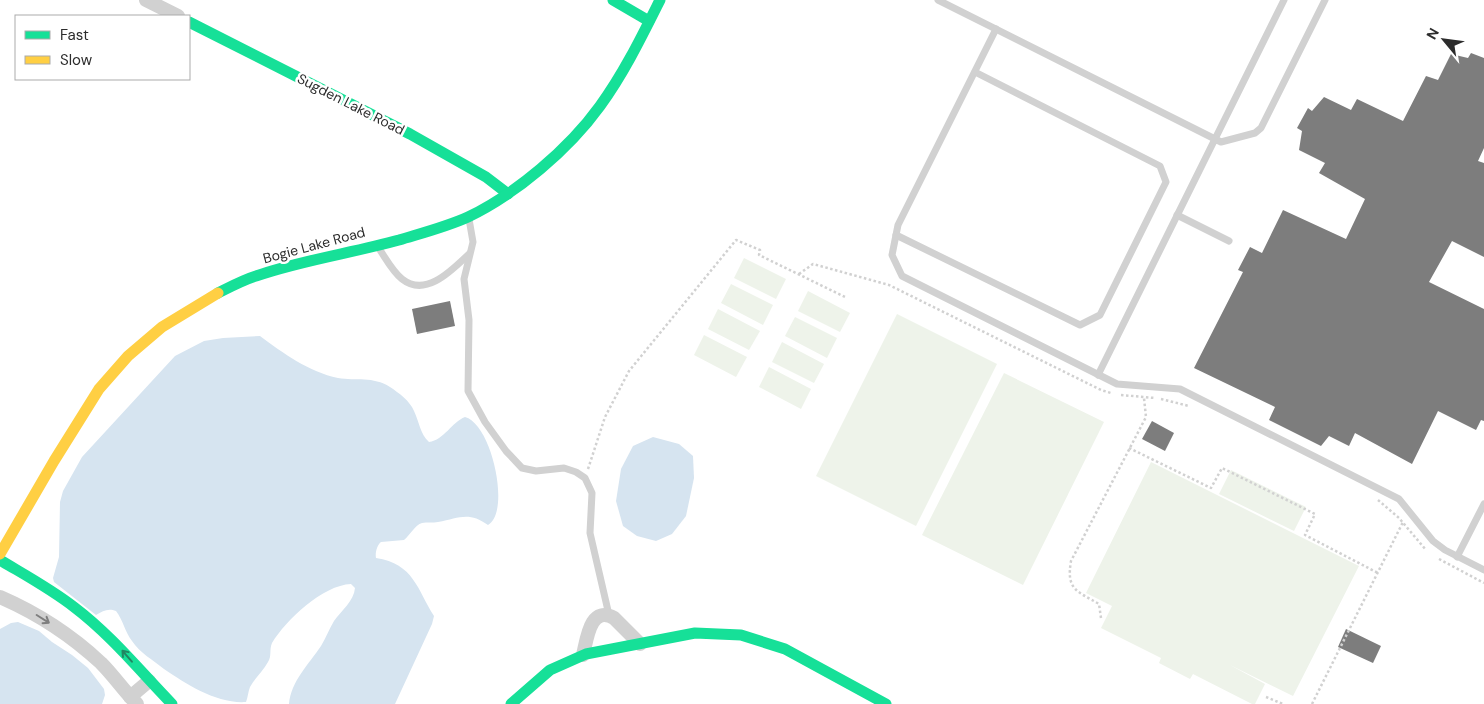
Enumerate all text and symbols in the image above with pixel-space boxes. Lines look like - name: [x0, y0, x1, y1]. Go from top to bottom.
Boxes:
- legend: [15, 15, 190, 80]
- north arrow: [1419, 15, 1469, 65]
- text: Fast: [60, 25, 89, 45]
- text: N: [1422, 25, 1443, 43]
- text: Slow: [60, 50, 93, 70]
- street label: Sugden Lake Road: [294, 69, 408, 139]
- street label: Bogie Lake Road: [261, 223, 367, 267]
- one-way arrow: [36, 615, 50, 625]
- one-way arrow: [121, 649, 132, 662]

